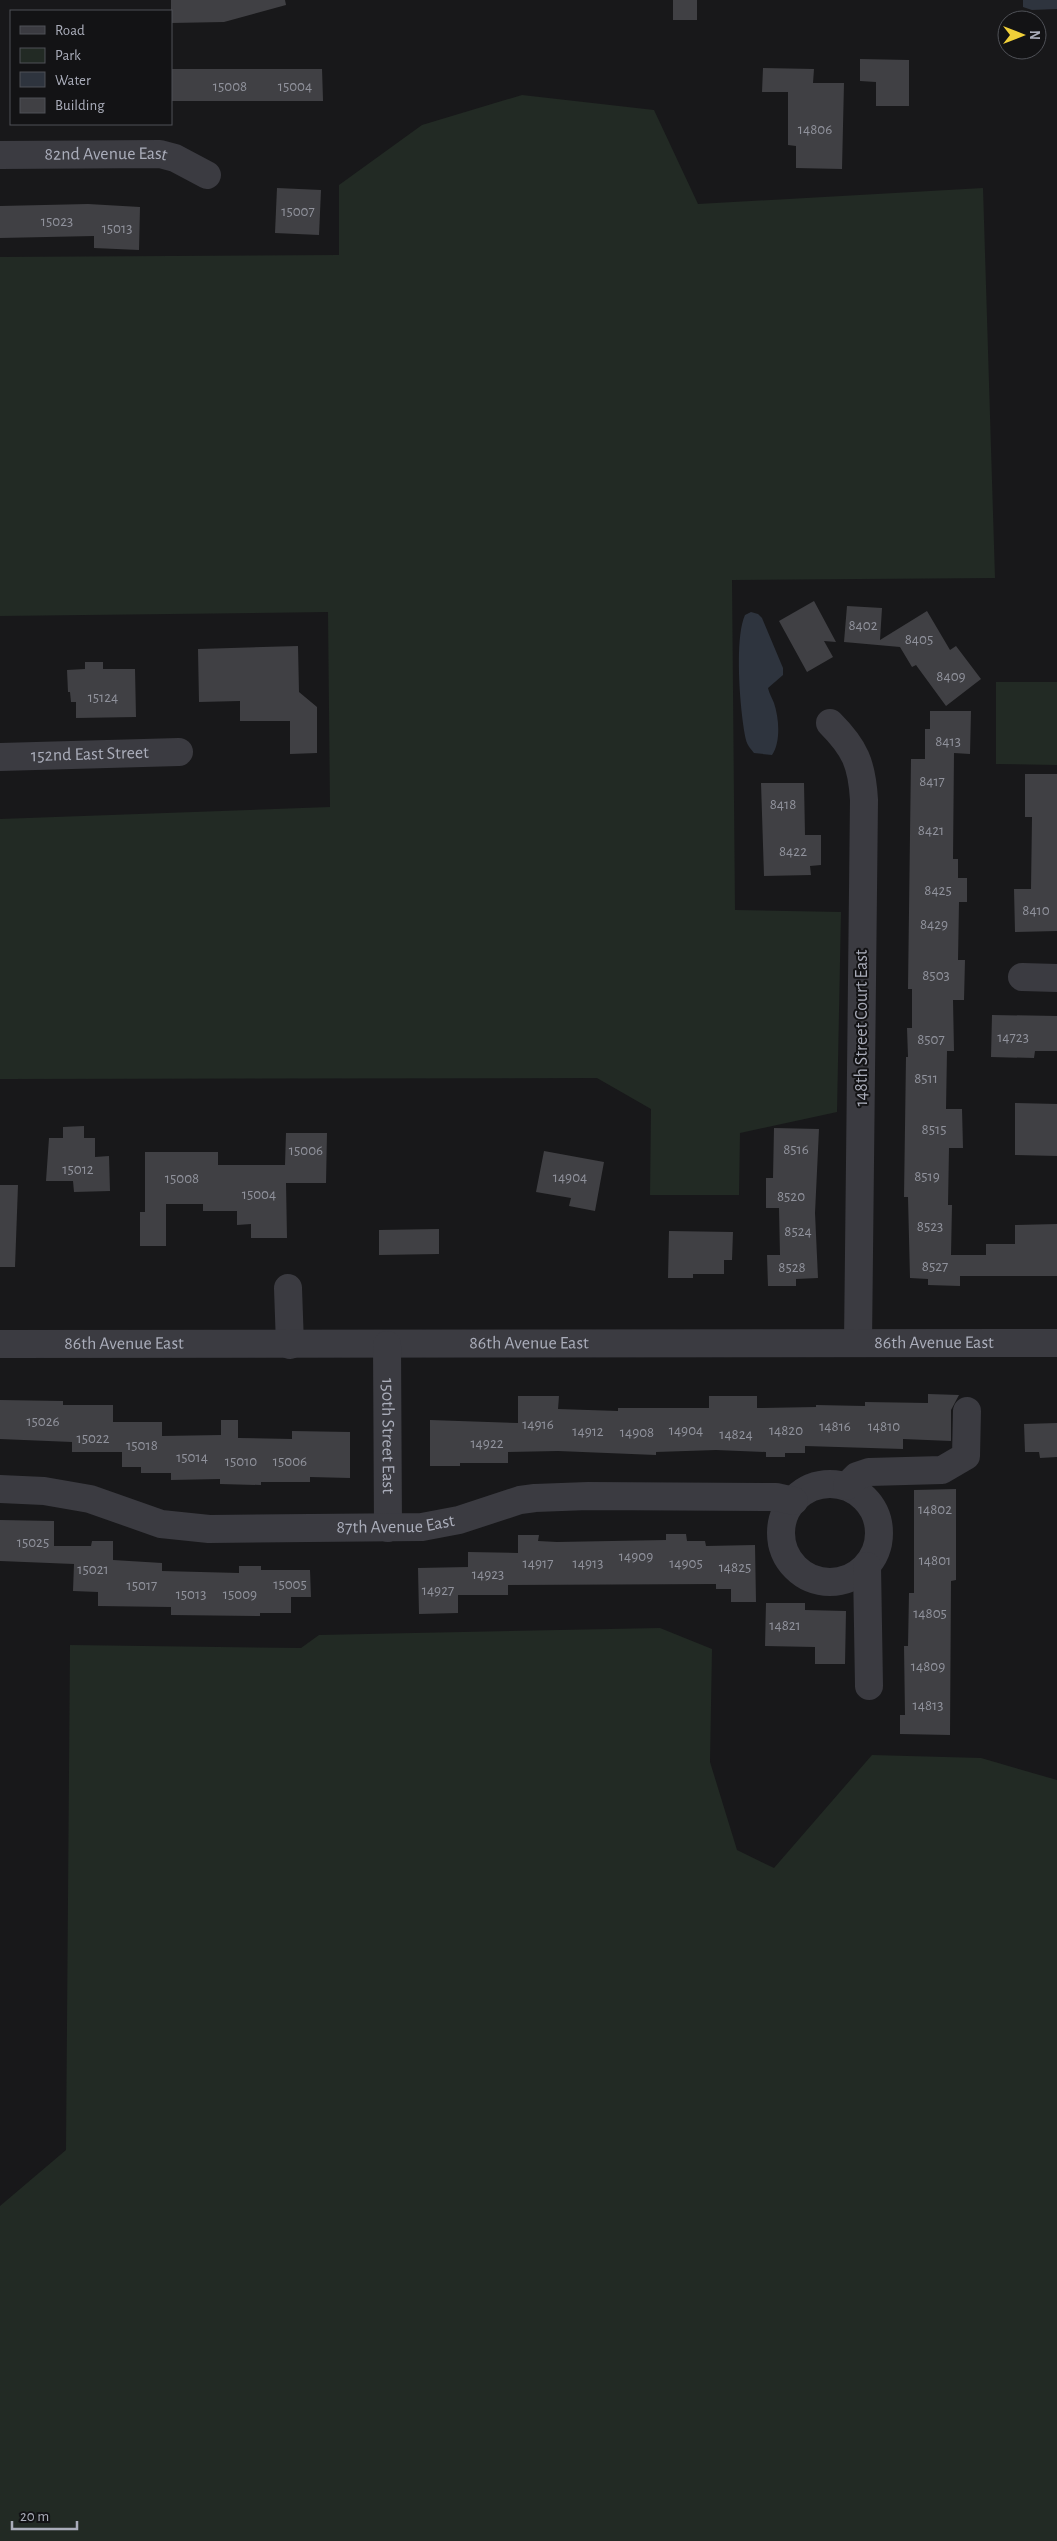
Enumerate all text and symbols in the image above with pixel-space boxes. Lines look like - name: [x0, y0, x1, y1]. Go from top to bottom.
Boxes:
- legend: [10, 10, 172, 125]
- north arrow: [997, 10, 1047, 60]
- text: Road: [55, 23, 85, 38]
- text: N: [1027, 30, 1041, 40]
- text: Park: [55, 48, 81, 63]
- text: Water: [55, 73, 91, 88]
- house number: 15008: [213, 79, 247, 94]
- house number: 15004: [278, 79, 312, 94]
- text: Building: [55, 98, 105, 113]
- house number: 14806: [798, 122, 832, 137]
- street label: 82nd Avenue East: [44, 145, 170, 165]
- house number: 15007: [281, 204, 315, 219]
- house number: 15023: [41, 214, 73, 229]
- house number: 15013: [102, 221, 132, 236]
- house number: 8402: [848, 618, 878, 633]
- house number: 8405: [905, 632, 933, 647]
- house number: 8409: [936, 669, 966, 684]
- house number: 15124: [88, 690, 118, 705]
- house number: 8413: [935, 734, 961, 749]
- street label: 152nd East Street: [31, 744, 149, 765]
- house number: 8417: [919, 774, 945, 789]
- house number: 8418: [770, 797, 796, 812]
- house number: 8421: [918, 823, 944, 838]
- house number: 8422: [779, 844, 807, 859]
- house number: 8425: [924, 883, 952, 898]
- house number: 8410: [1022, 903, 1050, 918]
- house number: 8429: [920, 917, 948, 932]
- street label: 148th Street Court East: [853, 949, 871, 1107]
- house number: 8503: [922, 968, 950, 983]
- house number: 14723: [997, 1030, 1029, 1045]
- house number: 8507: [917, 1032, 945, 1047]
- house number: 8511: [914, 1071, 938, 1086]
- house number: 8515: [922, 1122, 946, 1137]
- house number: 8516: [783, 1142, 809, 1157]
- house number: 15006: [289, 1143, 323, 1158]
- house number: 15012: [62, 1162, 94, 1177]
- house number: 8519: [914, 1169, 940, 1184]
- house number: 14904: [553, 1170, 587, 1185]
- house number: 15008: [165, 1171, 199, 1186]
- house number: 15004: [242, 1187, 276, 1202]
- house number: 8520: [777, 1189, 805, 1204]
- house number: 8523: [917, 1219, 943, 1234]
- house number: 8524: [784, 1224, 812, 1239]
- house number: 8527: [922, 1259, 948, 1274]
- house number: 8528: [778, 1260, 806, 1275]
- street label: 86th Avenue East: [469, 1334, 589, 1353]
- street label: 86th Avenue East: [874, 1334, 994, 1352]
- street label: 86th Avenue East: [64, 1335, 184, 1353]
- street label: 150th Street East: [378, 1378, 397, 1494]
- house number: 15026: [26, 1414, 60, 1429]
- house number: 14916: [522, 1417, 554, 1432]
- house number: 14816: [819, 1419, 851, 1434]
- house number: 14810: [868, 1419, 900, 1434]
- house number: 14904: [669, 1423, 703, 1438]
- house number: 14820: [769, 1423, 803, 1438]
- house number: 14912: [572, 1424, 604, 1439]
- house number: 14908: [620, 1425, 654, 1440]
- house number: 14824: [719, 1427, 753, 1442]
- house number: 15022: [76, 1431, 110, 1446]
- house number: 14922: [470, 1436, 504, 1451]
- house number: 15018: [126, 1438, 158, 1453]
- house number: 15014: [176, 1450, 208, 1465]
- house number: 15010: [225, 1454, 257, 1469]
- house number: 15006: [273, 1454, 307, 1469]
- house number: 14802: [918, 1502, 952, 1517]
- street label: 87th Avenue East: [336, 1512, 456, 1537]
- house number: 15025: [17, 1535, 49, 1550]
- house number: 14909: [619, 1549, 653, 1564]
- house number: 14801: [919, 1553, 951, 1568]
- house number: 14917: [523, 1556, 553, 1571]
- house number: 14913: [573, 1556, 603, 1571]
- house number: 14905: [669, 1556, 703, 1571]
- house number: 14825: [719, 1560, 751, 1575]
- house number: 15021: [77, 1562, 109, 1577]
- house number: 14923: [472, 1567, 504, 1582]
- house number: 15005: [273, 1577, 307, 1592]
- house number: 15017: [127, 1578, 157, 1593]
- house number: 14927: [422, 1583, 454, 1598]
- house number: 15013: [176, 1587, 206, 1602]
- house number: 15009: [223, 1587, 257, 1602]
- house number: 14805: [913, 1606, 947, 1621]
- house number: 14821: [769, 1618, 801, 1633]
- house number: 14809: [911, 1659, 945, 1674]
- house number: 14813: [913, 1698, 943, 1713]
- scale bar: [12, 2498, 78, 2530]
- text: 20 m: [20, 2509, 49, 2524]

